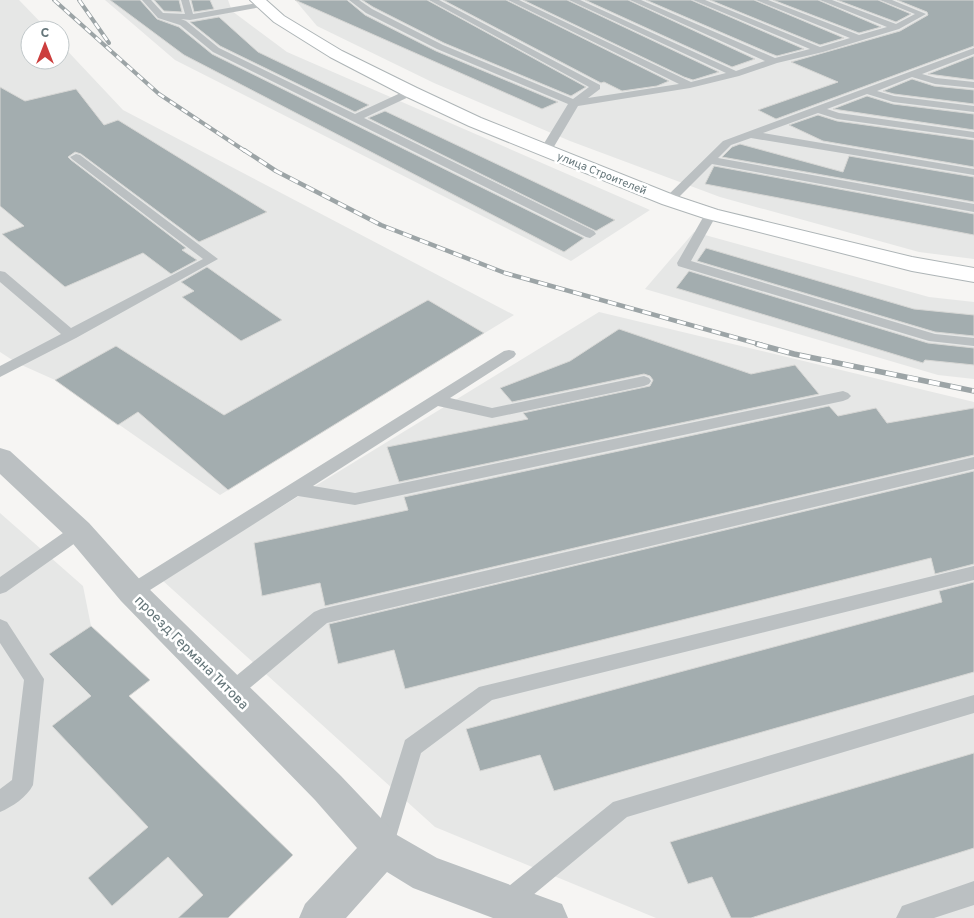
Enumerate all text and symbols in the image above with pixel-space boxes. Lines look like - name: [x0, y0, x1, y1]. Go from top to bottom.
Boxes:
- north arrow: [20, 20, 70, 70]
- text: С: [41, 25, 50, 42]
- street label: улица Строителей: [555, 150, 649, 198]
- street label: проезд Германа Титова: [130, 592, 252, 714]

